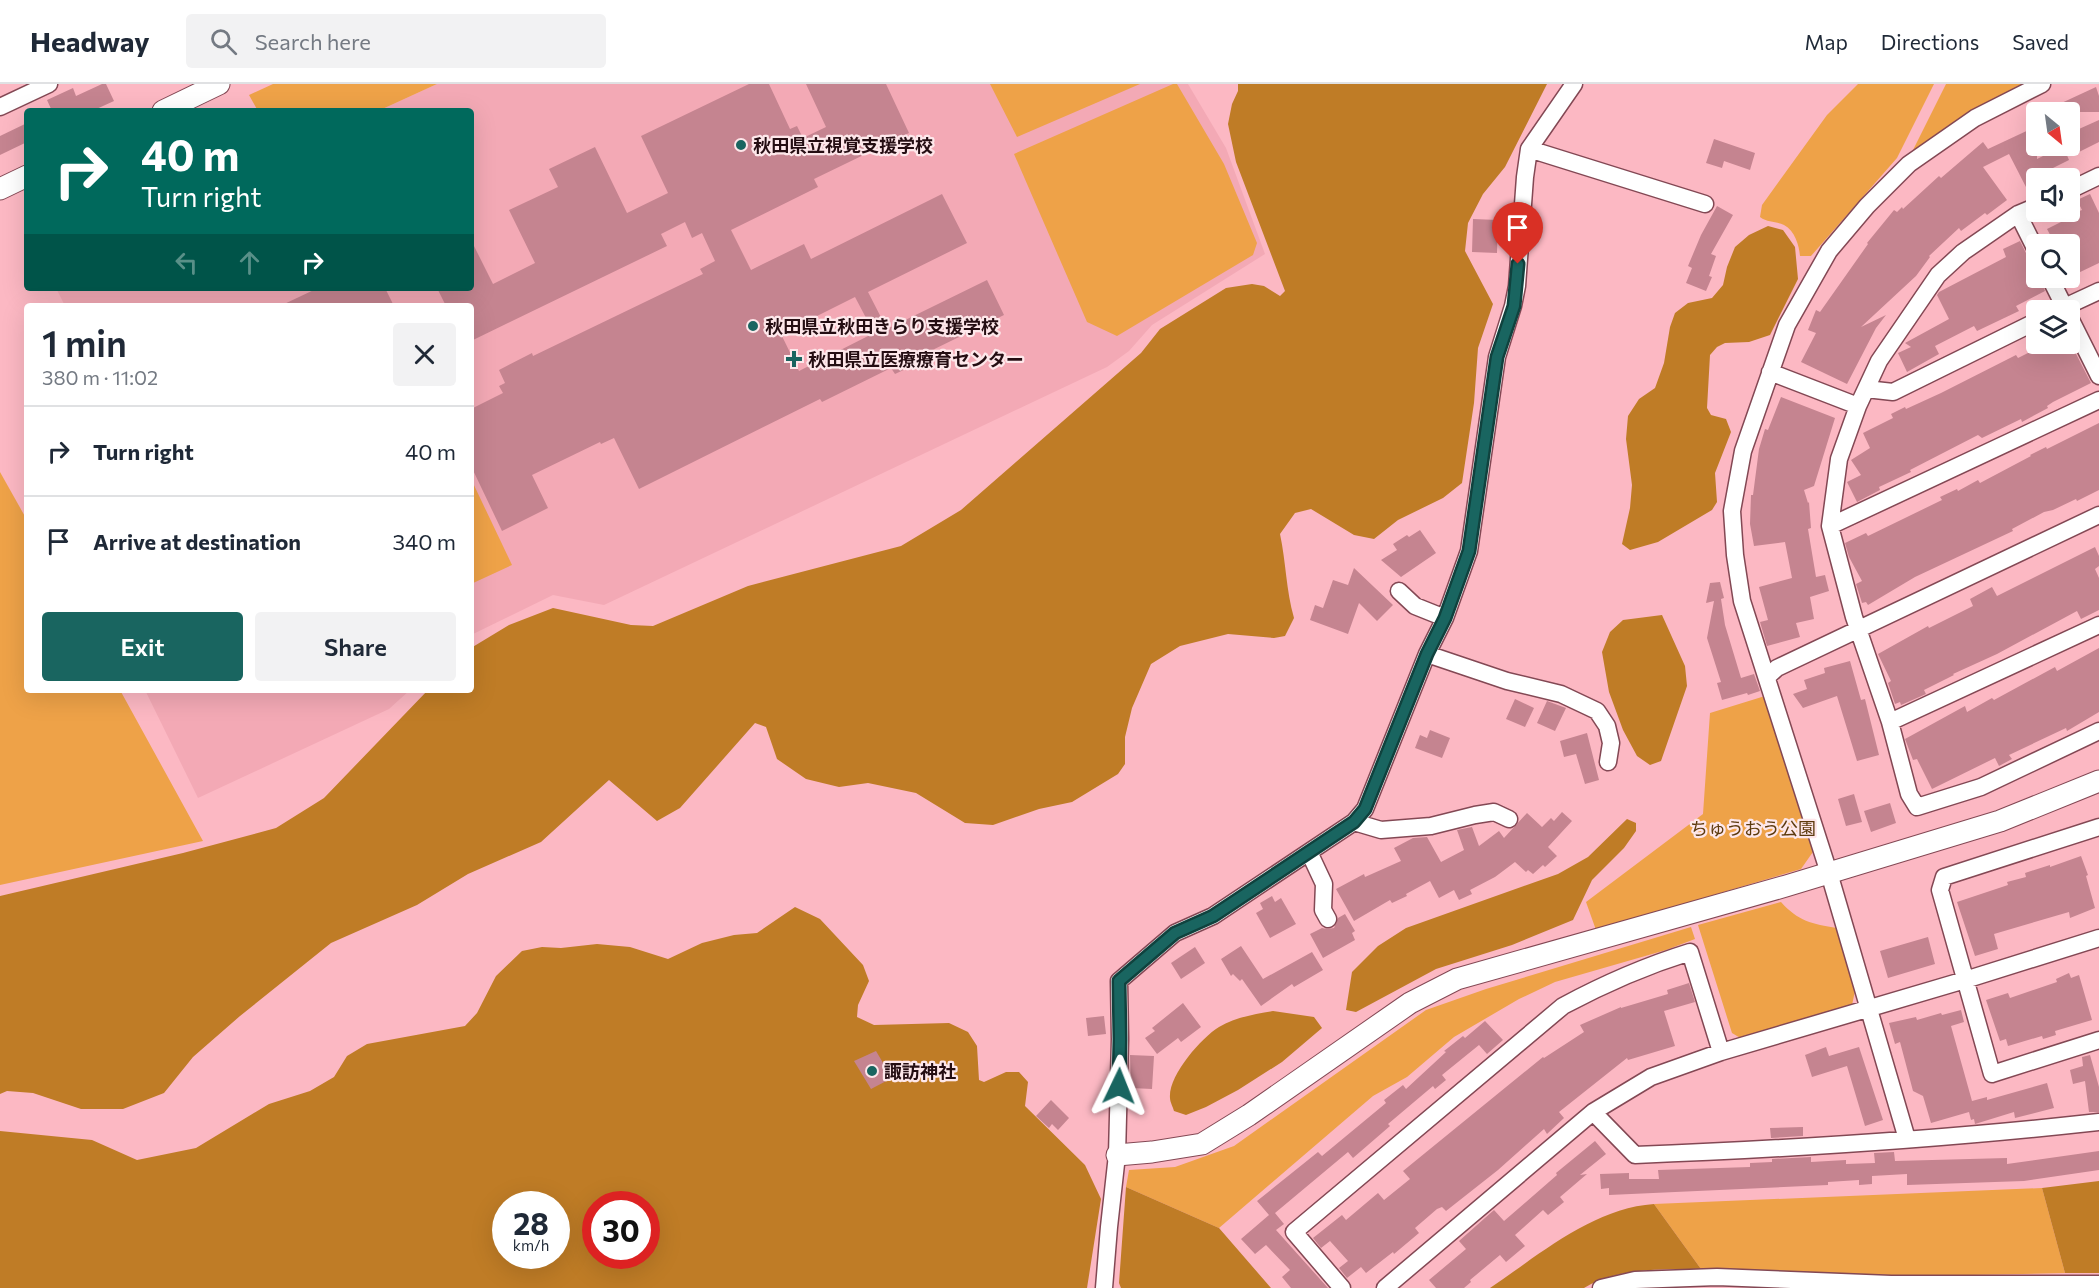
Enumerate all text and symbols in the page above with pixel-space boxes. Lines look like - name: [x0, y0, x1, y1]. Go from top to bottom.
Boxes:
- search box: [186, 14, 606, 68]
- text: Headway: [30, 24, 150, 58]
- icon: search: [207, 25, 240, 58]
- text: Search here: [255, 28, 371, 55]
- text: Map: [1805, 29, 1848, 54]
- text: Directions: [1881, 29, 1979, 54]
- text: Saved: [2012, 29, 2069, 54]
- north arrow: [2026, 102, 2080, 156]
- map controls: [2026, 102, 2080, 354]
- text: 40 m: [141, 128, 239, 180]
- icon: right: [42, 132, 120, 210]
- place label: 秋田県立視覚支援学校: [753, 134, 933, 156]
- marker: 秋田県立視覚支援学校: [734, 138, 748, 152]
- button: sound: [2026, 168, 2080, 222]
- text: Turn right: [141, 180, 261, 213]
- pin: [1492, 202, 1543, 264]
- icon: arrive: [1501, 211, 1534, 244]
- button: search: [2026, 234, 2080, 288]
- icon: left: [170, 246, 203, 279]
- icon: ahead: [233, 246, 266, 279]
- icon: right: [296, 246, 329, 279]
- button: layers: [2026, 300, 2080, 354]
- place label: 秋田県立秋田きらり支援学校: [765, 315, 999, 337]
- marker: 秋田県立秋田きらり支援学校: [746, 319, 760, 333]
- text: 1 min: [42, 320, 127, 364]
- button: close: [393, 323, 456, 386]
- place label: 秋田県立医療療育センター: [808, 348, 1024, 370]
- marker: 秋田県立医療療育センター: [785, 350, 803, 368]
- text: 380 m · 11:02: [42, 365, 158, 389]
- icon: right: [42, 435, 75, 468]
- text: Turn right: [93, 438, 194, 465]
- text: 40 m: [405, 438, 456, 465]
- icon: arrive: [42, 525, 75, 558]
- text: Arrive at destination: [93, 528, 301, 555]
- text: 340 m: [392, 528, 456, 555]
- button: Exit: [42, 612, 243, 681]
- button: Share: [255, 612, 456, 681]
- park label: ちゅうおう公園: [1690, 817, 1816, 839]
- position arrow: [1087, 1054, 1151, 1118]
- place label: 諏訪神社: [884, 1060, 956, 1082]
- marker: 諏訪神社: [865, 1064, 879, 1078]
- speed limit sign: 30: [582, 1191, 660, 1269]
- text: 28: [513, 1204, 549, 1241]
- text: km/h: [513, 1236, 549, 1254]

